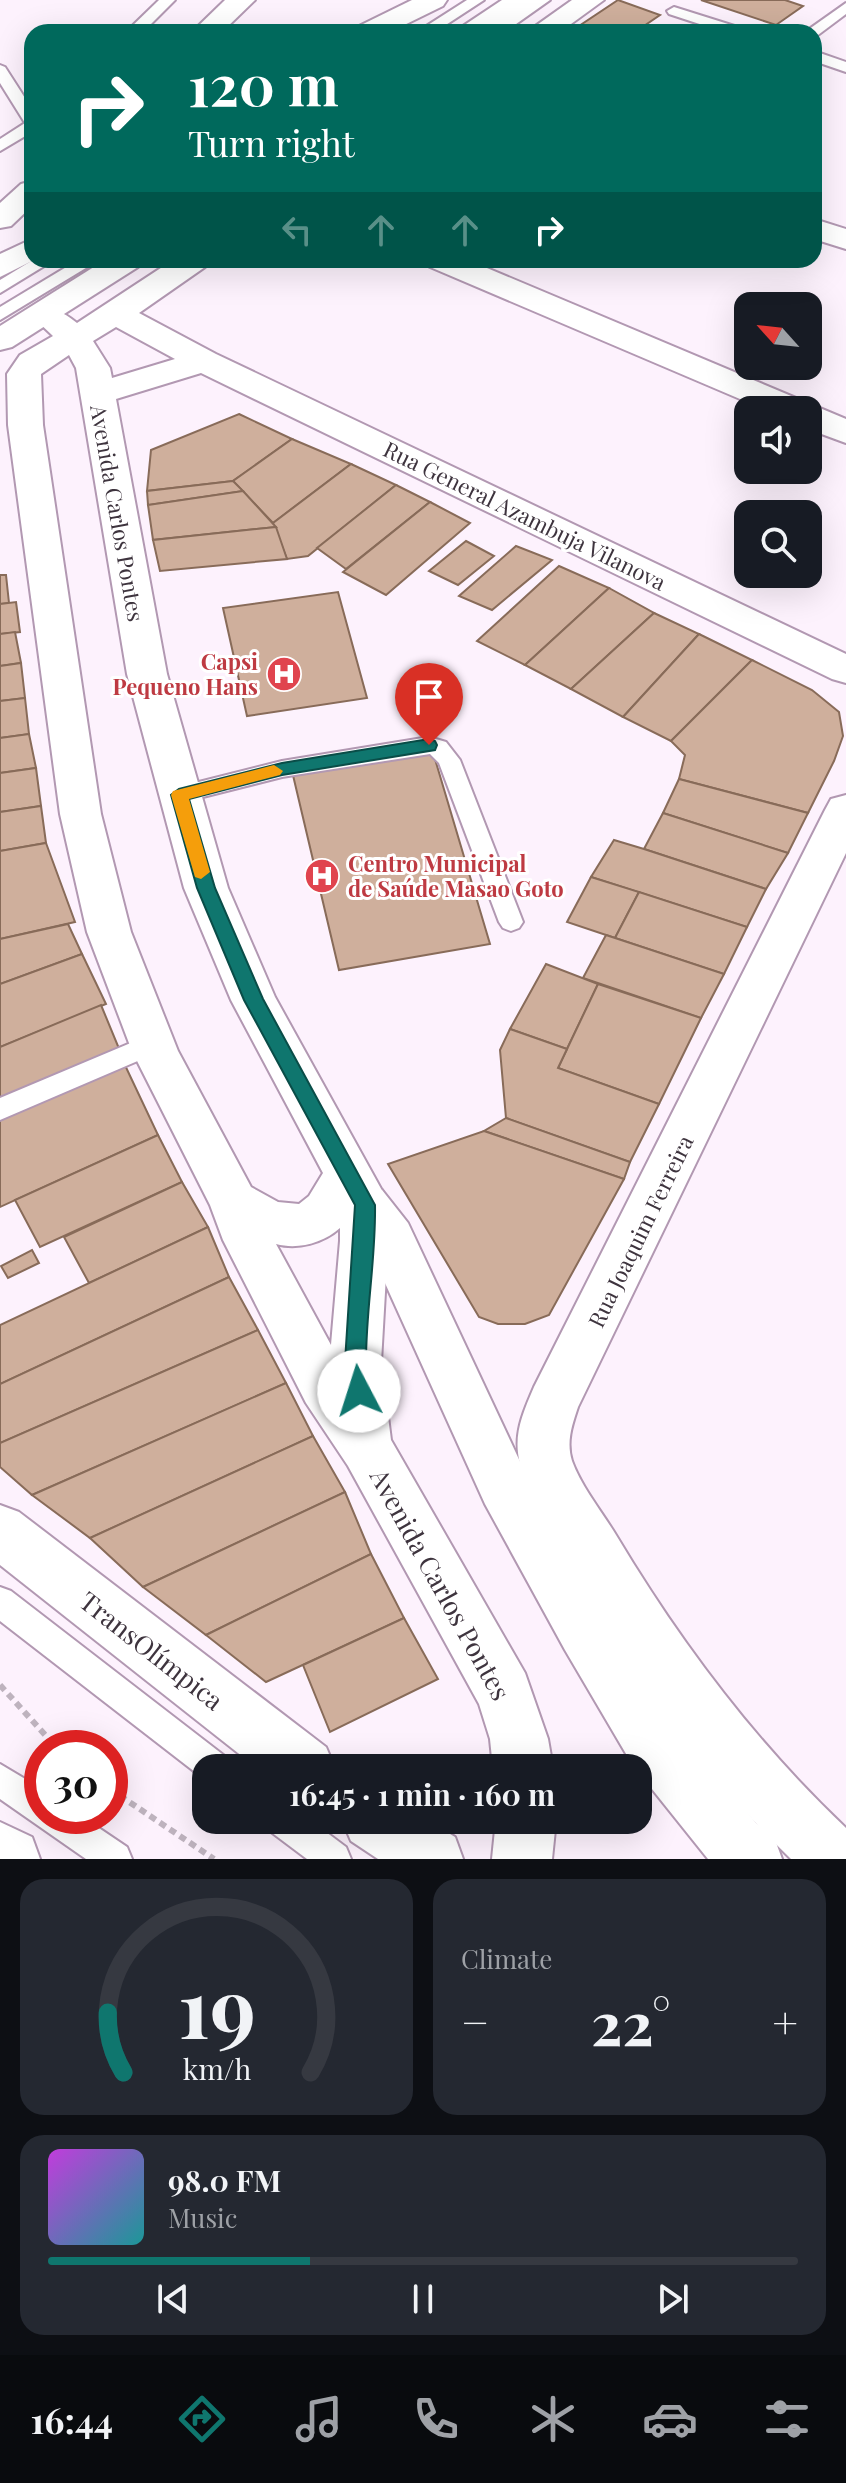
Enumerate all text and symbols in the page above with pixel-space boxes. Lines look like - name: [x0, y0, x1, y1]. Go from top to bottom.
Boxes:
- text: 120 m: [188, 46, 339, 121]
- icon: right: [56, 56, 160, 160]
- text: Turn right: [188, 118, 355, 166]
- icon: left: [275, 208, 319, 252]
- icon: ahead: [359, 208, 403, 252]
- icon: ahead: [443, 208, 487, 252]
- icon: right: [527, 208, 571, 252]
- north arrow: [734, 292, 822, 380]
- map controls: [734, 292, 822, 588]
- button: sound: [734, 396, 822, 484]
- street label: Avenida Carlos Pontes: [84, 401, 152, 624]
- street label: Rua General Azambuja Vilanova: [379, 433, 671, 597]
- button: search: [734, 500, 822, 588]
- place label: Capsi Pequeno Hans: [112, 646, 258, 701]
- hospital icon: Capsi Pequeno Hans: [265, 655, 303, 693]
- pin: [395, 663, 463, 745]
- icon: arrive: [407, 675, 451, 719]
- place label: Centro Municipal de Saúde Masao Goto: [348, 848, 564, 903]
- hospital icon: Centro Municipal de Saúde Masao Goto: [303, 857, 341, 895]
- street label: Rua Joaquim Ferreira: [580, 1130, 700, 1332]
- position arrow: [317, 1349, 401, 1433]
- street label: Avenida Carlos Pontes: [362, 1461, 519, 1706]
- street label: TransOlímpica: [73, 1583, 231, 1717]
- speed limit sign: 30: [24, 1730, 128, 1834]
- text: 16:45 · 1 min · 160 m: [289, 1774, 555, 1814]
- text: Climate: [461, 1941, 552, 1976]
- text: 19: [178, 1949, 255, 2060]
- text: 22°: [591, 1981, 671, 2061]
- text: −: [461, 1991, 489, 2050]
- text: +: [772, 1991, 798, 2050]
- text: km/h: [182, 2049, 251, 2087]
- text: 98.0 FM: [168, 2160, 281, 2200]
- text: Music: [168, 2200, 237, 2235]
- icon: previous: [151, 2277, 195, 2321]
- icon: pause: [401, 2277, 445, 2321]
- icon: next: [651, 2277, 695, 2321]
- icon: directions: [174, 2391, 230, 2447]
- icon: music: [291, 2391, 347, 2447]
- icon: phone: [408, 2391, 464, 2447]
- icon: climate: [525, 2391, 581, 2447]
- icon: car: [642, 2391, 698, 2447]
- icon: filters: [759, 2391, 815, 2447]
- text: 16:44: [31, 2395, 113, 2443]

